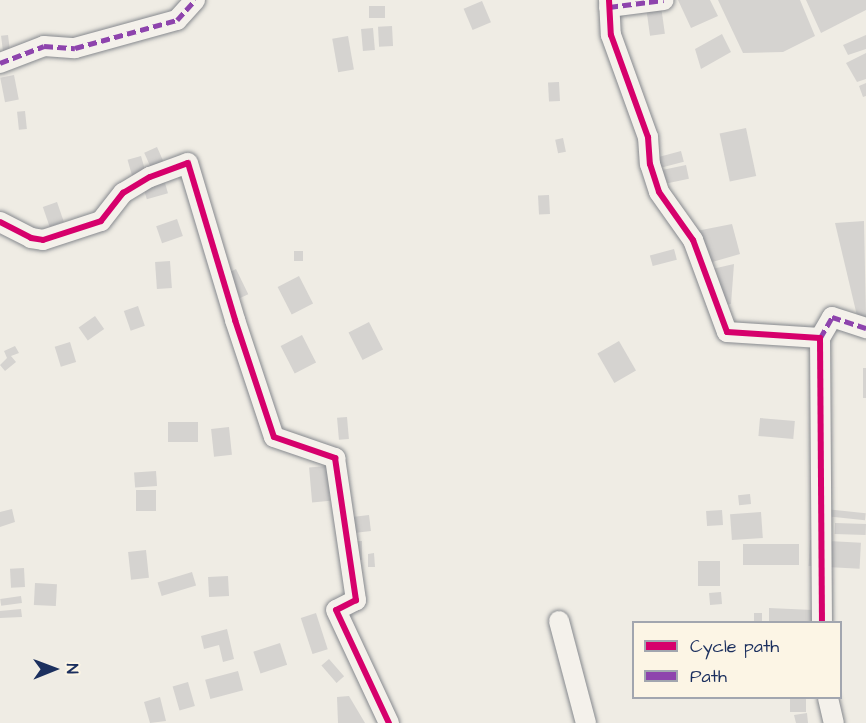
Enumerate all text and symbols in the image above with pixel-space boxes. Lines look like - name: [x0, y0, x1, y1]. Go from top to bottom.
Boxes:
- legend: [632, 621, 842, 699]
- text: Cycle path: [690, 634, 779, 659]
- north arrow: [24, 639, 84, 699]
- text: N: [61, 663, 83, 674]
- text: Path: [690, 664, 727, 689]

